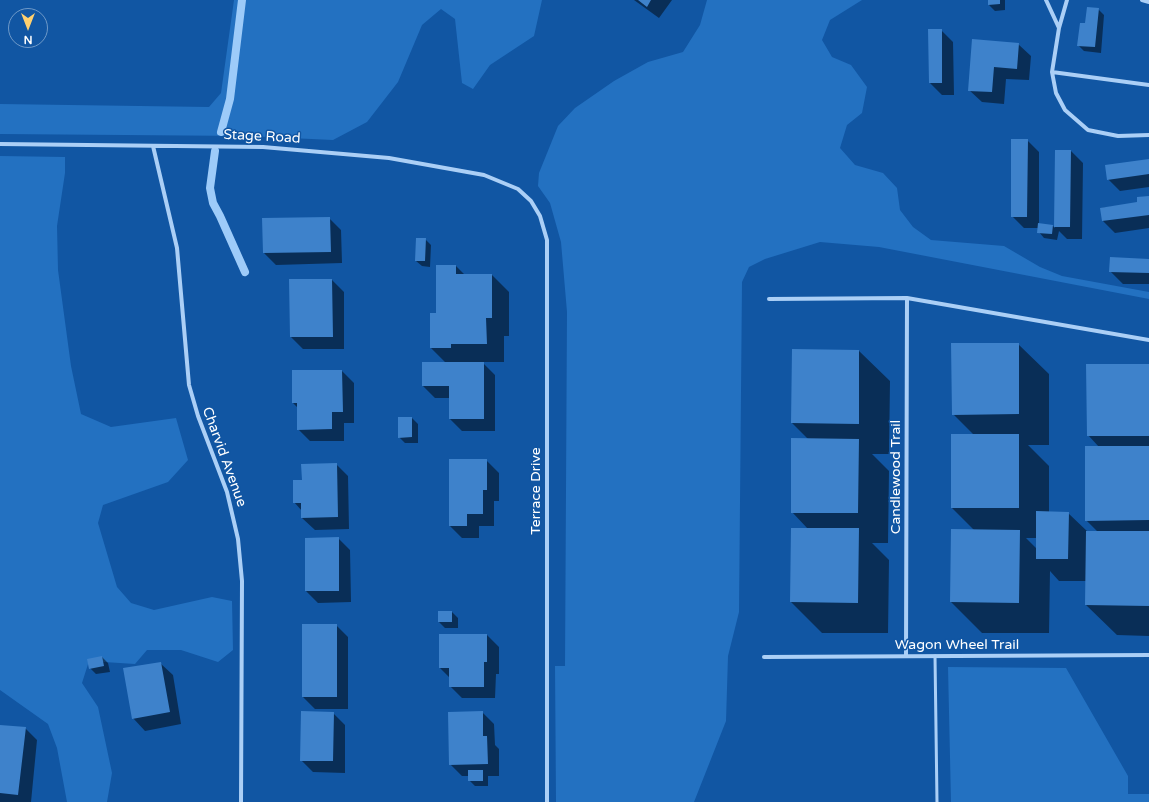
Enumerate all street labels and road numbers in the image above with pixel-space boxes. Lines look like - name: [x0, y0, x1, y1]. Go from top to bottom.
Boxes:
- street label: Stage Road: [223, 127, 301, 147]
- street label: Charvid Avenue: [198, 405, 250, 509]
- street label: Candlewood Trail: [888, 420, 904, 534]
- street label: Terrace Drive: [528, 447, 544, 535]
- street label: Wagon Wheel Trail: [895, 637, 1019, 653]

